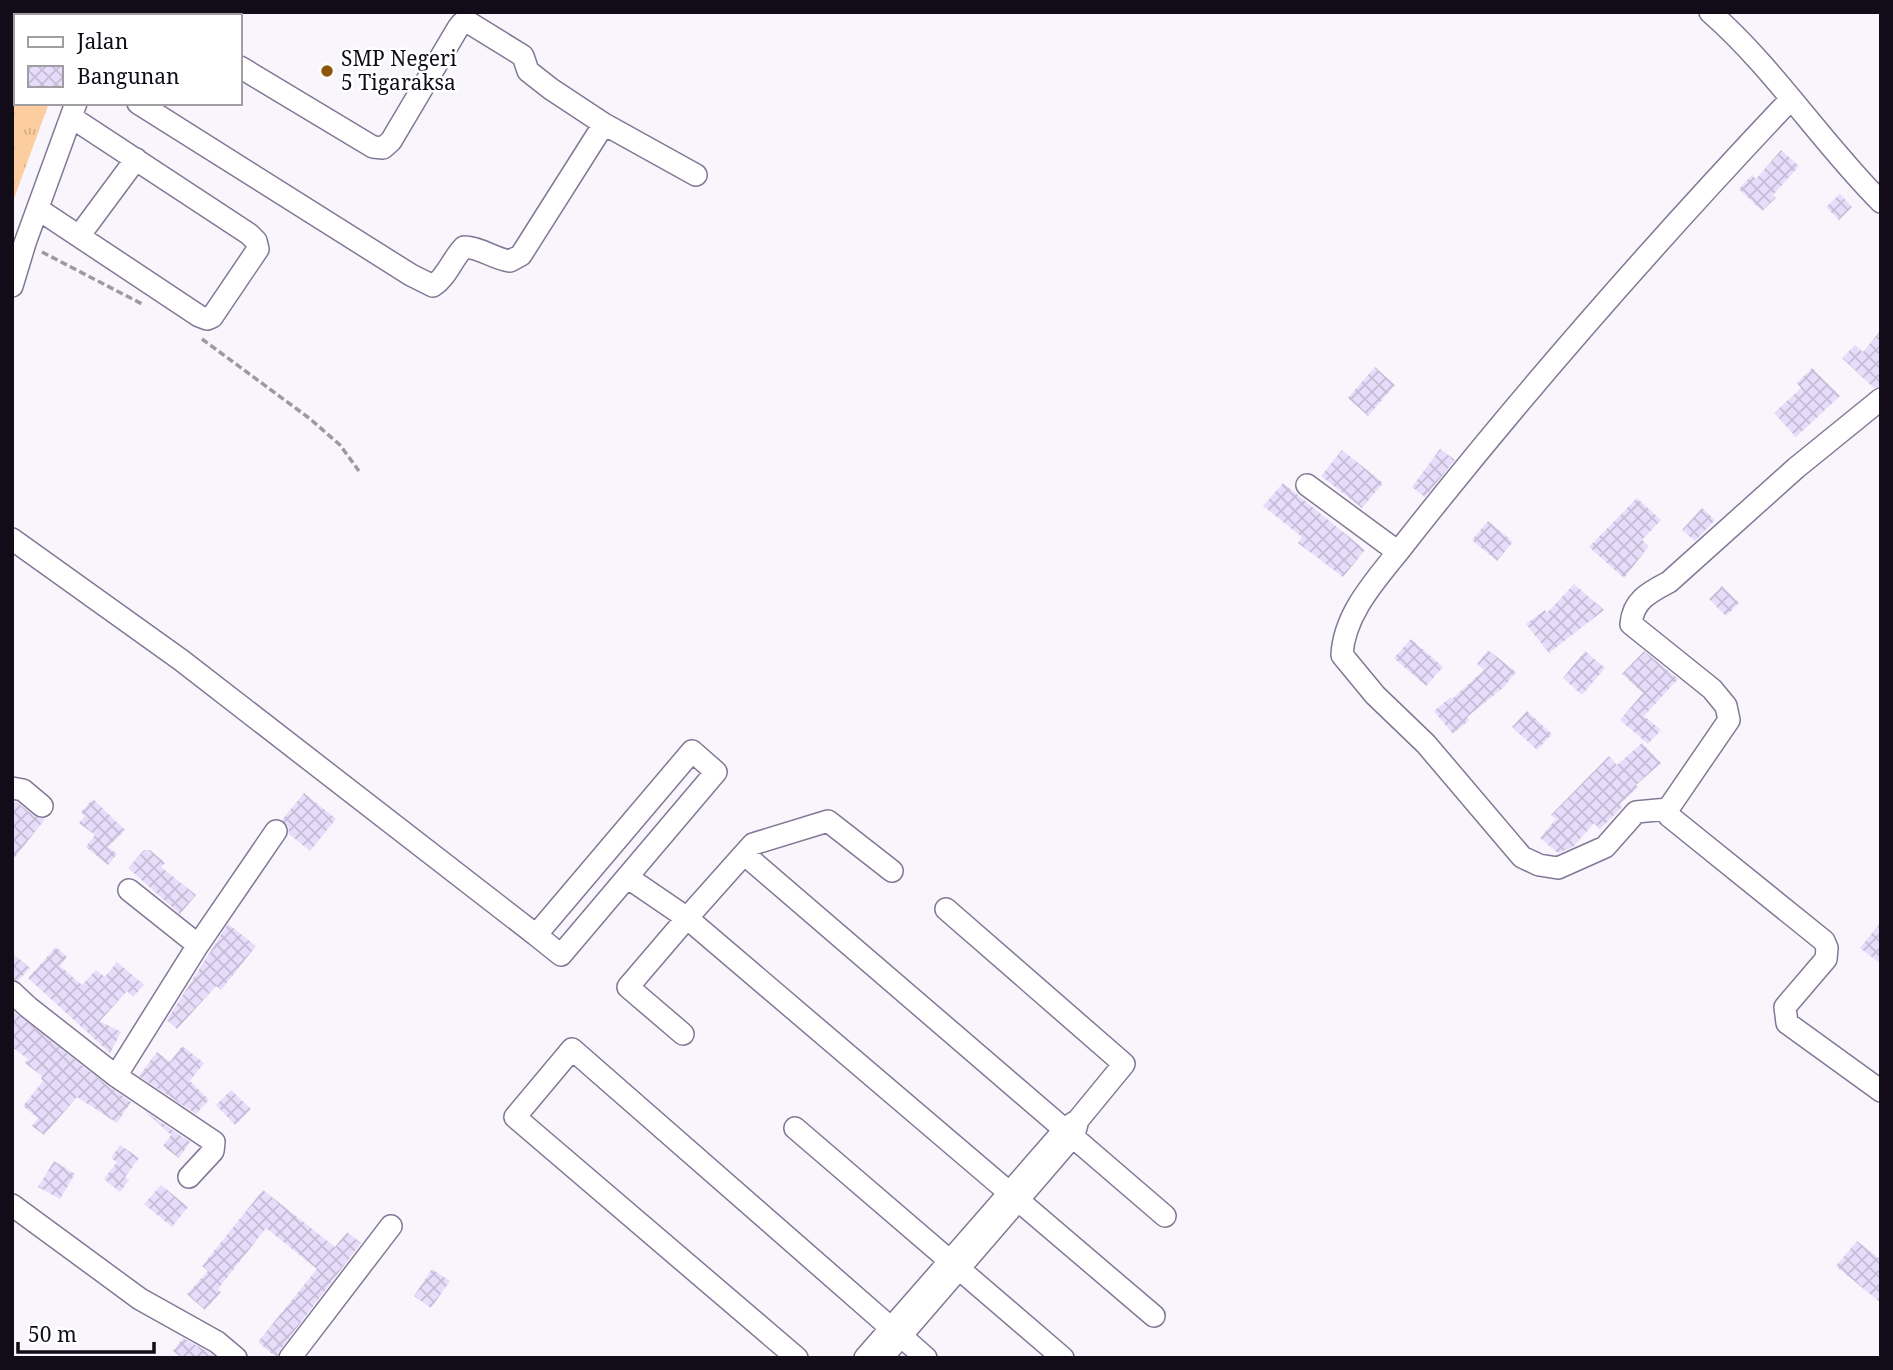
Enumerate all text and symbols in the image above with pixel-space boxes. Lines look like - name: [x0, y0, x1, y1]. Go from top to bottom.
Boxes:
- legend: [14, 14, 242, 105]
- text: Jalan: [76, 27, 128, 55]
- place label: SMP Negeri 5 Tigaraksa: [341, 44, 457, 96]
- text: Bangunan: [77, 62, 180, 90]
- marker: SMP Negeri 5 Tigaraksa: [319, 63, 335, 79]
- scale bar: [18, 1310, 154, 1354]
- text: 50 m: [28, 1320, 77, 1348]

